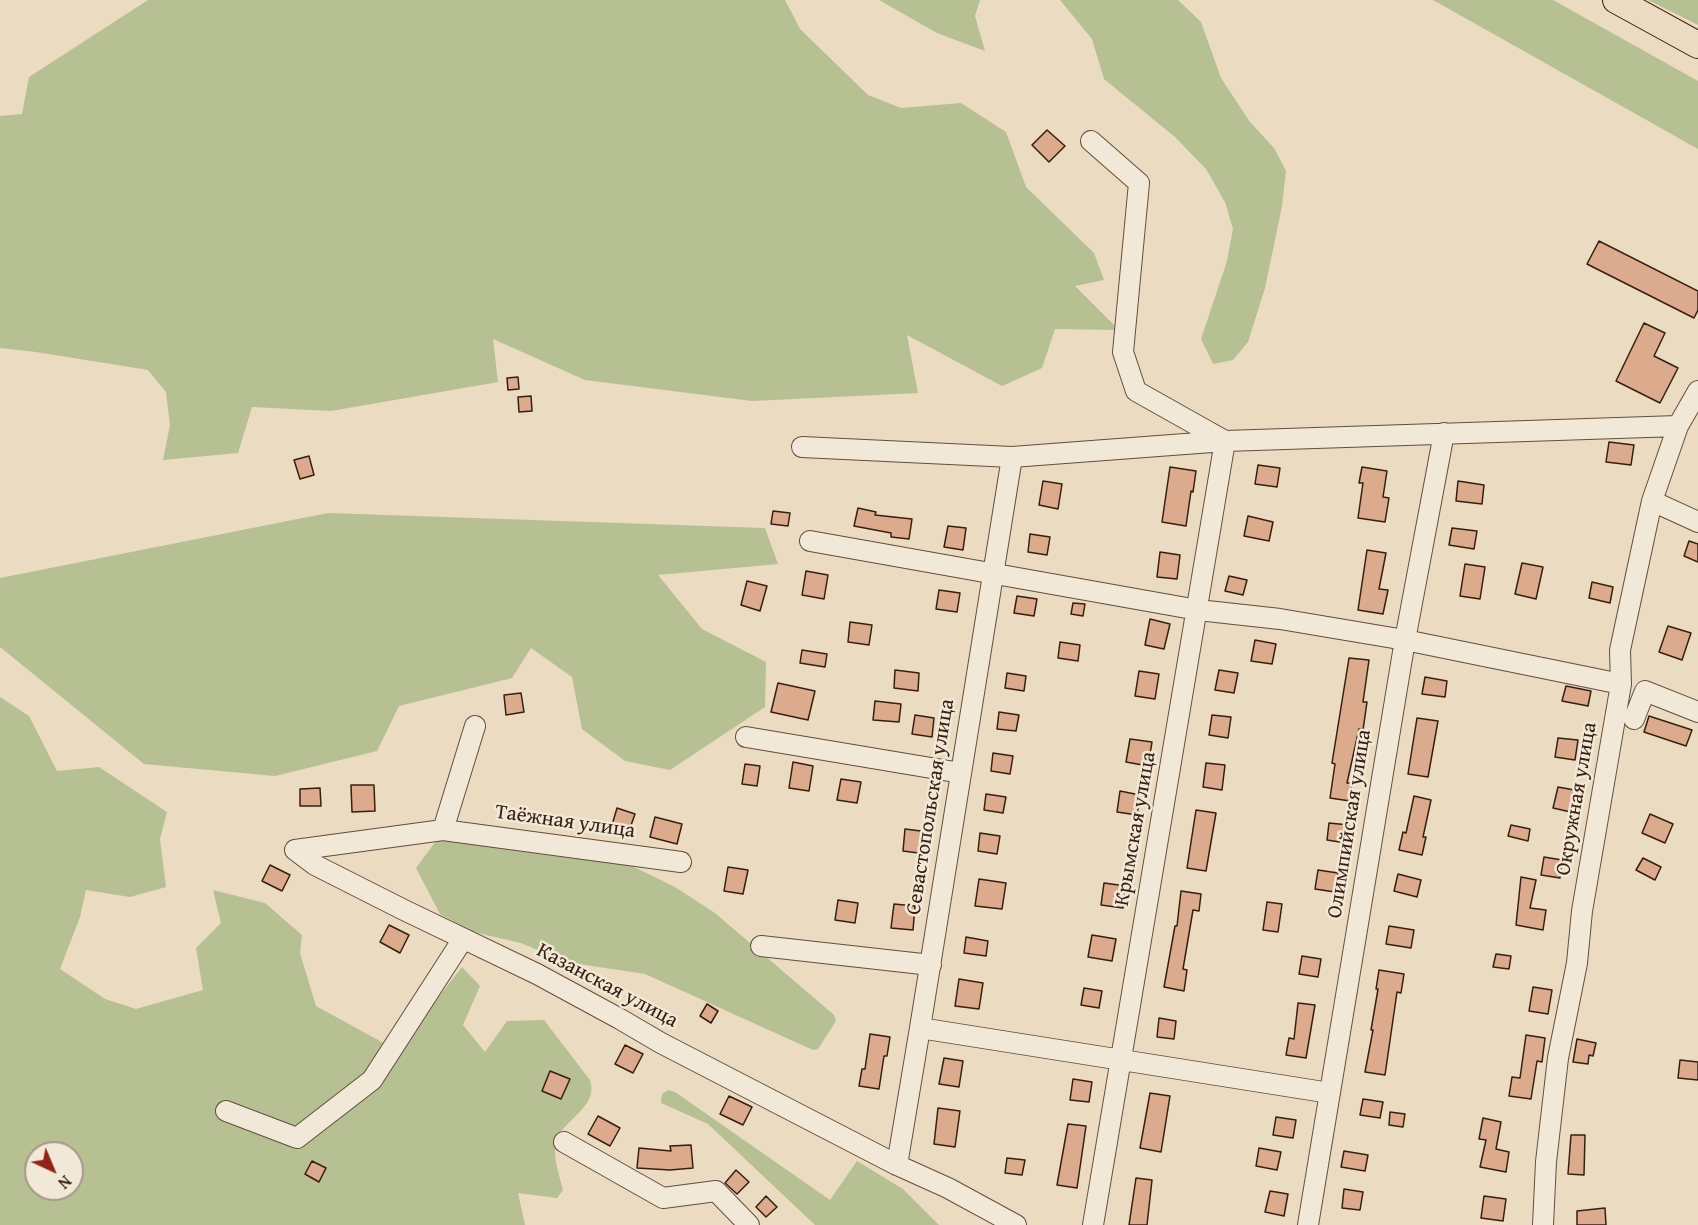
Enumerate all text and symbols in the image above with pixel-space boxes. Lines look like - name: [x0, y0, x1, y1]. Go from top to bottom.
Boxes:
- street label: Севастопольская улица: [902, 697, 960, 917]
- street label: Окружная улица: [1551, 720, 1603, 878]
- street label: Олимпийская улица: [1323, 728, 1377, 920]
- street label: Крымская улица: [1110, 750, 1162, 908]
- street label: Таёжная улица: [493, 800, 637, 844]
- street label: Казанская улица: [532, 938, 682, 1034]
- north arrow: [24, 1141, 84, 1201]
- text: N: [53, 1170, 77, 1195]

